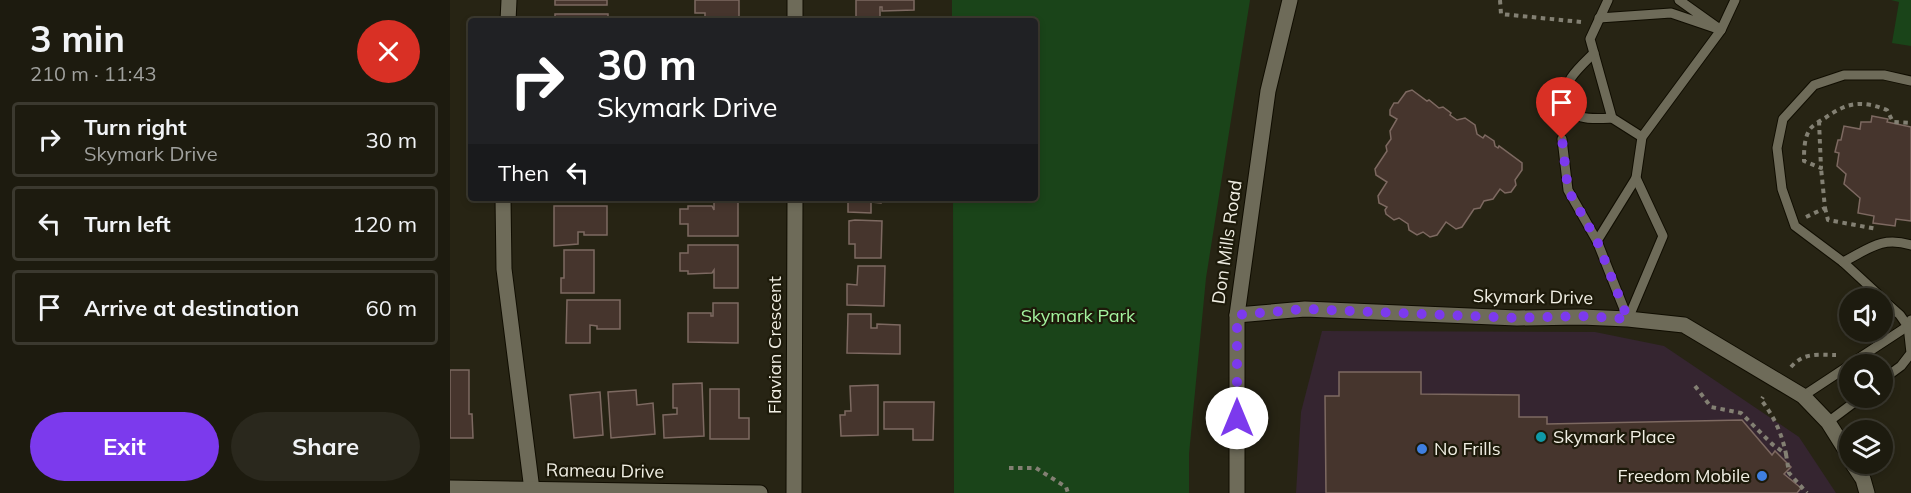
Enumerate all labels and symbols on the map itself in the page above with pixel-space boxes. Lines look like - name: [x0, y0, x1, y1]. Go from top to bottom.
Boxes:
- pin: [1536, 77, 1587, 139]
- street label: Don Mills Road: [1206, 178, 1247, 305]
- street label: Flavian Crescent: [763, 276, 786, 414]
- street label: Skymark Drive: [1473, 284, 1593, 309]
- park label: Skymark Park: [1021, 304, 1136, 327]
- position arrow: [1205, 386, 1269, 450]
- place label: Skymark Place: [1553, 425, 1675, 448]
- marker: Skymark Place: [1534, 430, 1548, 444]
- place label: No Frills: [1434, 437, 1501, 460]
- marker: No Frills: [1415, 442, 1429, 456]
- street label: Rameau Drive: [546, 458, 664, 483]
- place label: Freedom Mobile: [1618, 464, 1750, 487]
- marker: Freedom Mobile: [1755, 469, 1769, 483]

